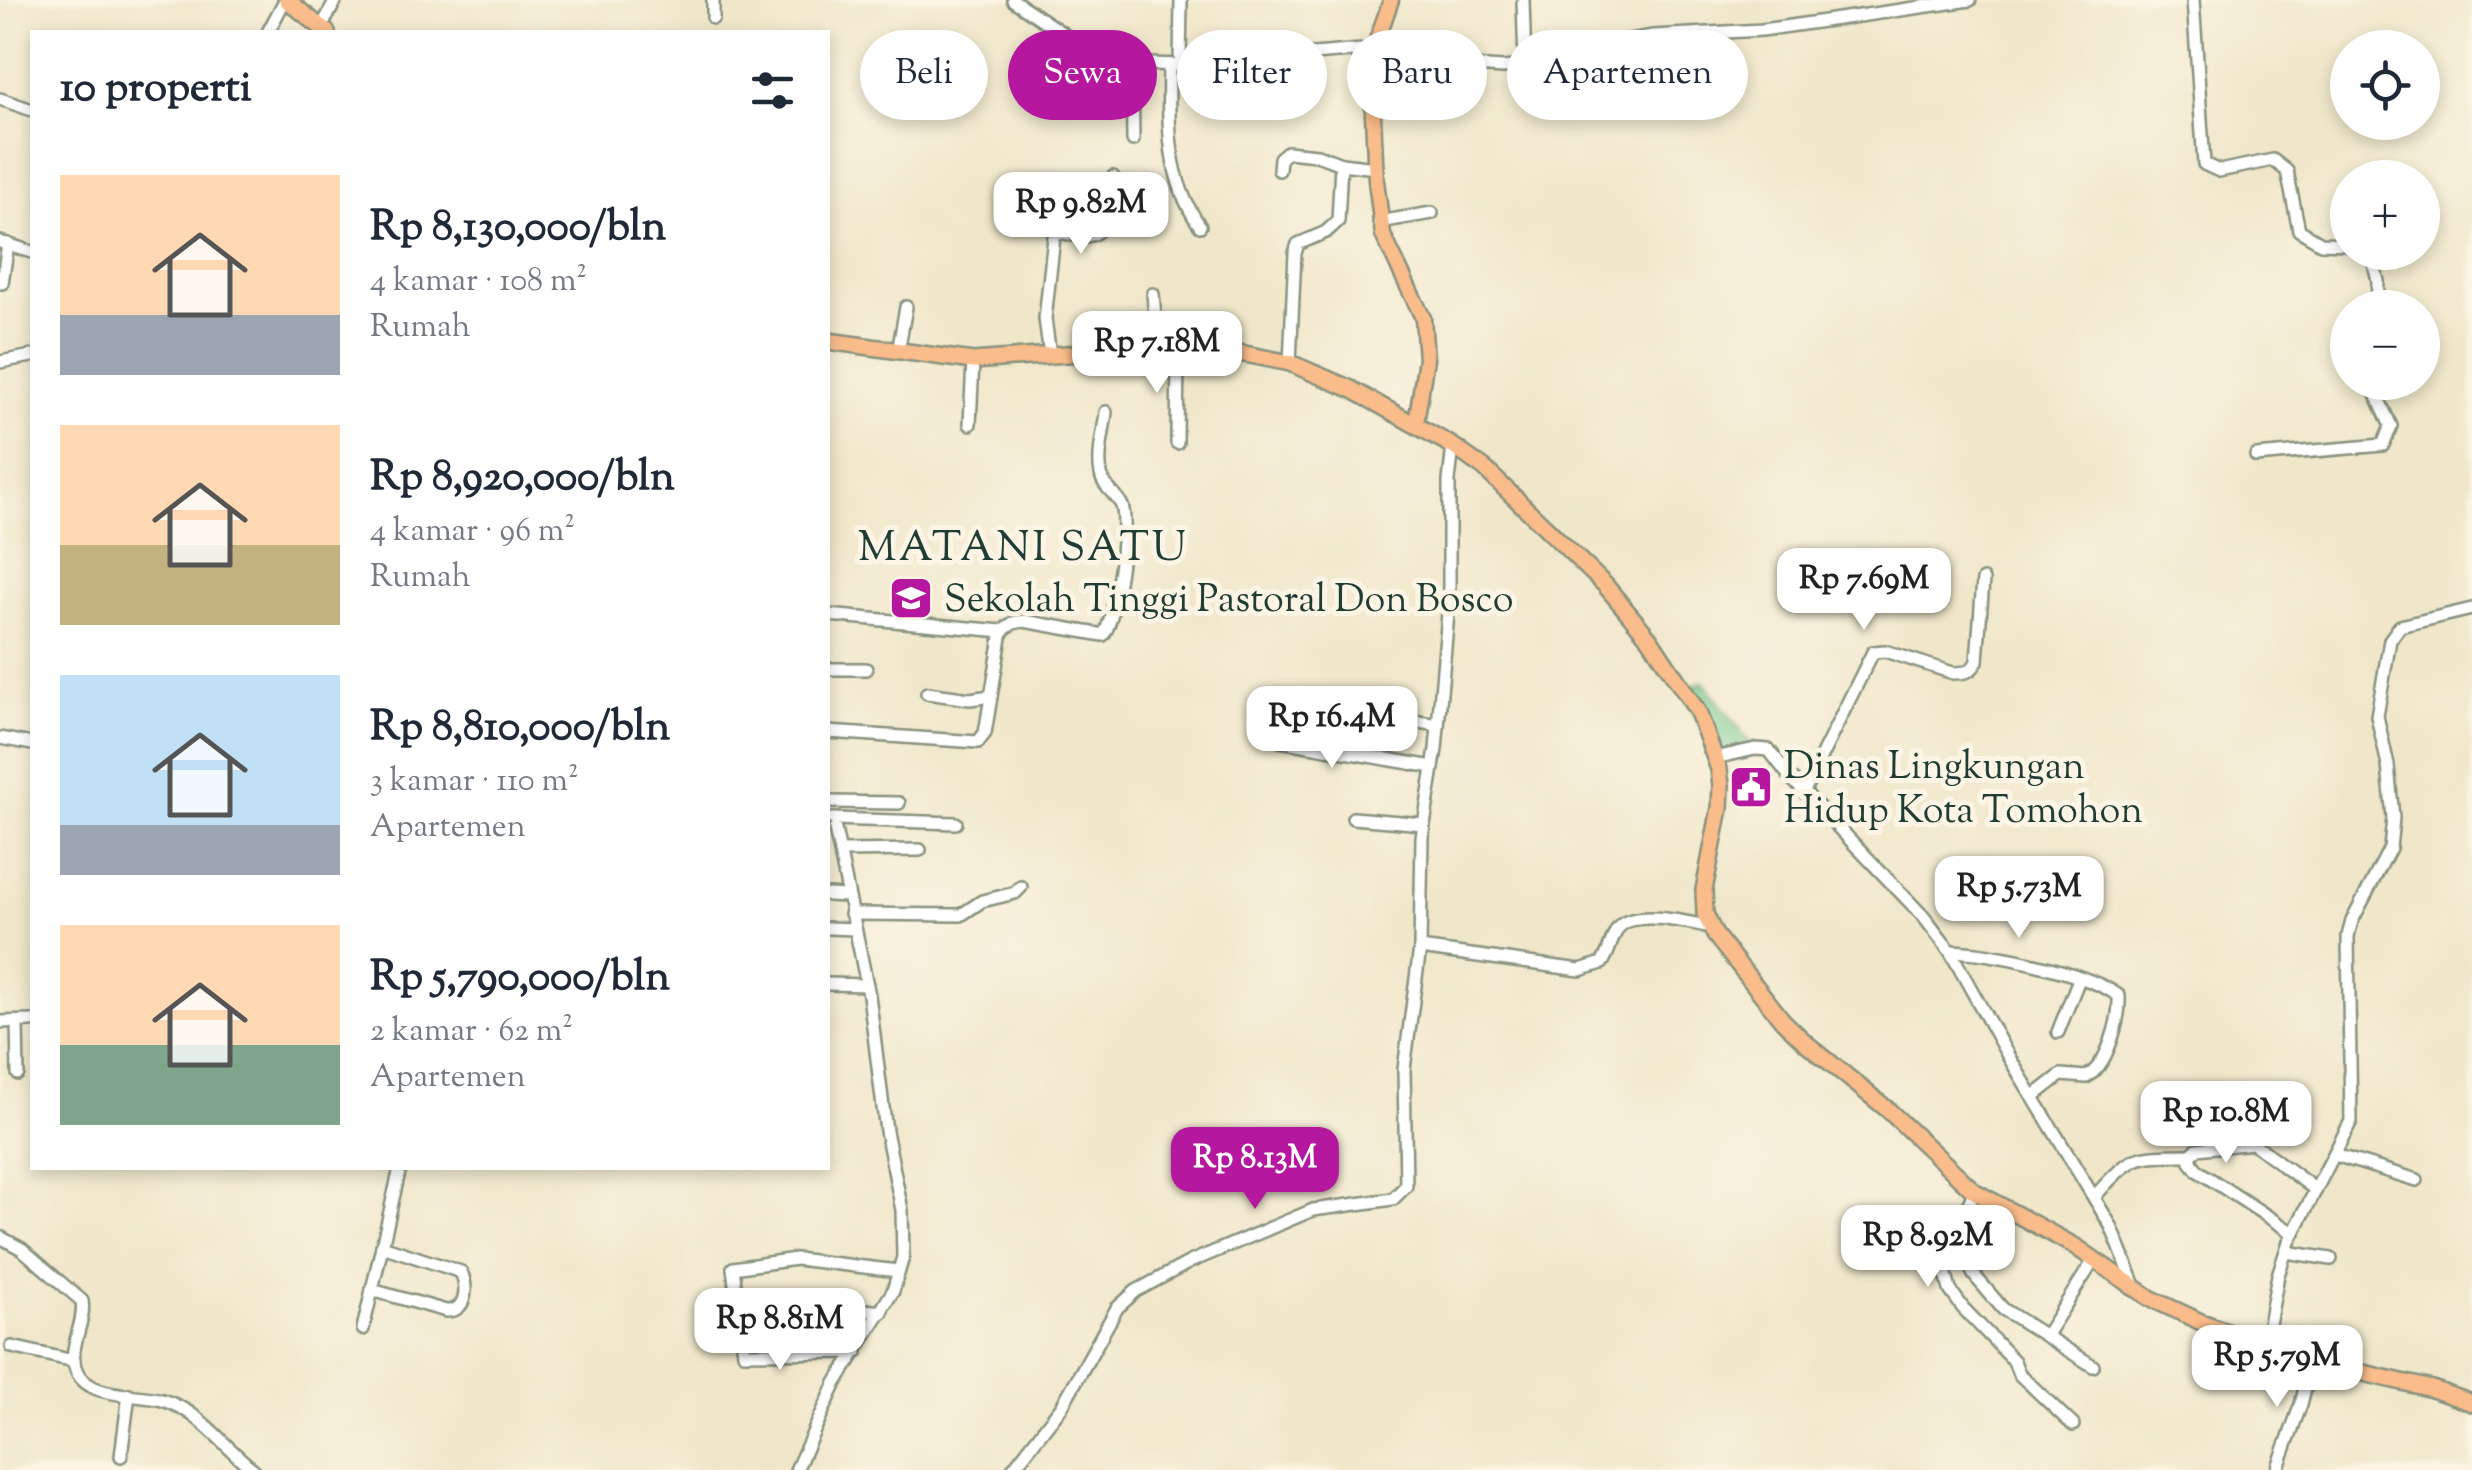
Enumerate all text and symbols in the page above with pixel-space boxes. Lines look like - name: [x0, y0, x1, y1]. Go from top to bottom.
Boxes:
- chip: Beli: [860, 30, 988, 120]
- chip: Sewa: [1008, 30, 1157, 120]
- chip: Filter: [1177, 30, 1327, 120]
- chip: Baru: [1347, 30, 1487, 120]
- chip: Apartemen: [1507, 30, 1748, 120]
- map controls: [2330, 30, 2440, 400]
- button: locate: [2330, 30, 2440, 140]
- text: 10 properti: [60, 60, 252, 120]
- icon: filters: [745, 63, 800, 118]
- button: +: [2330, 160, 2440, 270]
- pin: Rp 9.82M: [978, 172, 1184, 257]
- text: Rp 9.82M: [1016, 181, 1146, 227]
- text: Rp 8,130,000/bln: [370, 199, 666, 259]
- icon: home: [140, 215, 260, 335]
- text: 4 kamar · 108 m²: [370, 259, 587, 305]
- button: −: [2330, 290, 2440, 400]
- text: Rumah: [370, 305, 470, 351]
- pin: Rp 7.18M: [1054, 311, 1260, 396]
- text: Rp 7.18M: [1094, 320, 1220, 366]
- text: Rp 8,920,000/bln: [370, 449, 675, 509]
- icon: home: [140, 465, 260, 585]
- text: 4 kamar · 96 m²: [370, 509, 575, 555]
- district label: MATANI SATU: [858, 520, 1188, 580]
- pin: Rp 7.69M: [1761, 548, 1967, 633]
- text: Rumah: [370, 555, 470, 601]
- text: Rp 7.69M: [1799, 557, 1929, 603]
- school or university icon: Sekolah Tinggi Pastoral Don Bosco: [888, 575, 934, 621]
- place label: Sekolah Tinggi Pastoral Don Bosco: [944, 575, 1513, 629]
- pin: Rp 16.4M: [1229, 686, 1435, 771]
- text: Rp 16.4M: [1268, 695, 1396, 741]
- text: Rp 8,810,000/bln: [370, 699, 670, 759]
- icon: home: [140, 715, 260, 835]
- place label: Dinas Lingkungan Hidup Kota Tomohon: [1784, 742, 2143, 840]
- text: 3 kamar · 110 m²: [370, 759, 579, 805]
- public building icon: Dinas Lingkungan Hidup Kota Tomohon: [1728, 764, 1774, 810]
- text: Apartemen: [370, 805, 526, 851]
- pin: Rp 5.73M: [1916, 856, 2122, 941]
- text: Rp 5.73M: [1957, 865, 2081, 911]
- text: Rp 5,790,000/bln: [370, 949, 670, 1009]
- icon: home: [140, 965, 260, 1085]
- text: 2 kamar · 62 m²: [370, 1009, 573, 1055]
- text: Apartemen: [370, 1055, 526, 1101]
- pin: Rp 10.8M: [2123, 1081, 2329, 1166]
- text: Rp 10.8M: [2162, 1090, 2290, 1136]
- pin: Rp 8.13M: [1152, 1127, 1358, 1212]
- text: Rp 8.13M: [1193, 1136, 1317, 1182]
- pin: Rp 8.92M: [1825, 1205, 2031, 1290]
- text: Rp 8.92M: [1863, 1214, 1993, 1260]
- pin: Rp 8.81M: [677, 1288, 883, 1373]
- text: Rp 8.81M: [716, 1297, 844, 1343]
- pin: Rp 5.79M: [2174, 1325, 2380, 1410]
- text: Rp 5.79M: [2214, 1334, 2340, 1380]

